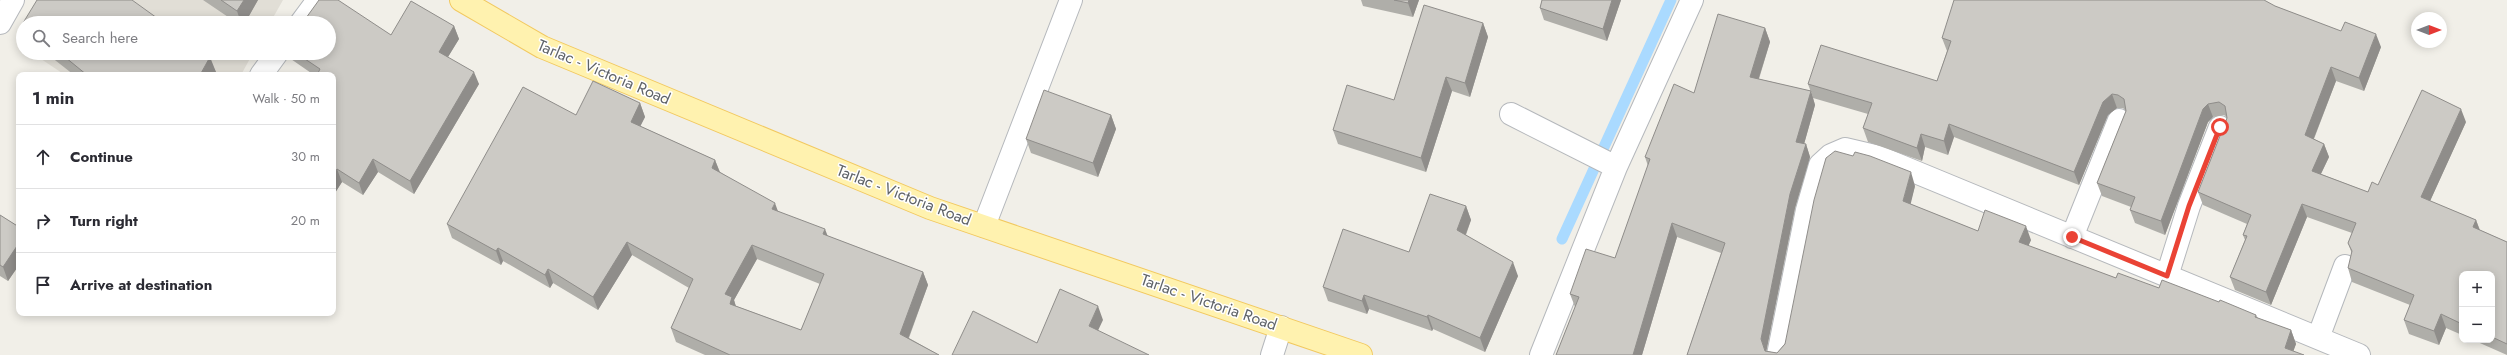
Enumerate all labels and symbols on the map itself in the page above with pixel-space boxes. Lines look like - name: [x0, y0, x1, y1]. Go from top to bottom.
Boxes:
- north arrow: [2411, 12, 2447, 48]
- street label: Tarlac - Victoria Road: [534, 34, 674, 110]
- route start: [2211, 118, 2229, 136]
- street label: Tarlac - Victoria Road: [833, 159, 975, 231]
- route end: [2063, 228, 2081, 246]
- street label: Tarlac - Victoria Road: [1138, 268, 1280, 336]

